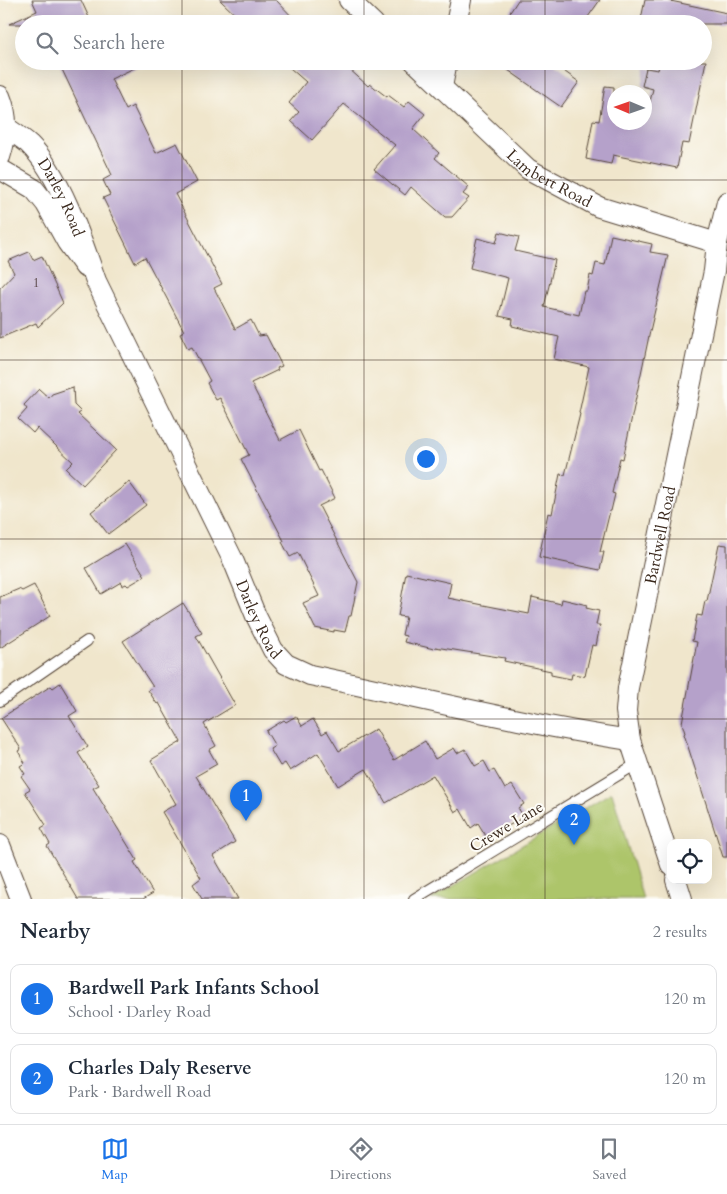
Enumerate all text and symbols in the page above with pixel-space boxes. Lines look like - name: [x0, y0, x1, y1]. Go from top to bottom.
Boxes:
- search box: [15, 15, 712, 70]
- icon: search: [33, 29, 61, 57]
- text: Search here: [73, 30, 165, 56]
- north arrow: [607, 85, 652, 130]
- street label: Lambert Road: [501, 144, 596, 213]
- street label: Darley Road: [32, 154, 89, 240]
- house number: 1: [32, 273, 40, 292]
- your location: [413, 446, 439, 472]
- street label: Bardwell Road: [640, 484, 681, 586]
- street label: Darley Road: [230, 576, 286, 665]
- pin: 1: [230, 780, 262, 821]
- street label: Crewe Lane: [465, 796, 548, 858]
- pin: 2: [558, 804, 590, 845]
- map controls: [667, 839, 712, 884]
- button: locate: [667, 839, 712, 884]
- text: Nearby: [20, 917, 91, 946]
- text: 2 results: [653, 921, 707, 943]
- text: Bardwell Park Infants School: [68, 975, 319, 1001]
- text: 1: [33, 988, 41, 1010]
- text: 120 m: [664, 988, 706, 1010]
- text: School · Darley Road: [68, 1001, 211, 1023]
- text: Charles Daly Reserve: [68, 1055, 252, 1081]
- text: 2: [33, 1068, 41, 1090]
- text: 120 m: [664, 1068, 706, 1090]
- text: Park · Bardwell Road: [68, 1081, 211, 1103]
- tab: Map: [101, 1135, 129, 1184]
- tab: Directions: [330, 1135, 391, 1184]
- tab: Saved: [592, 1135, 626, 1184]

